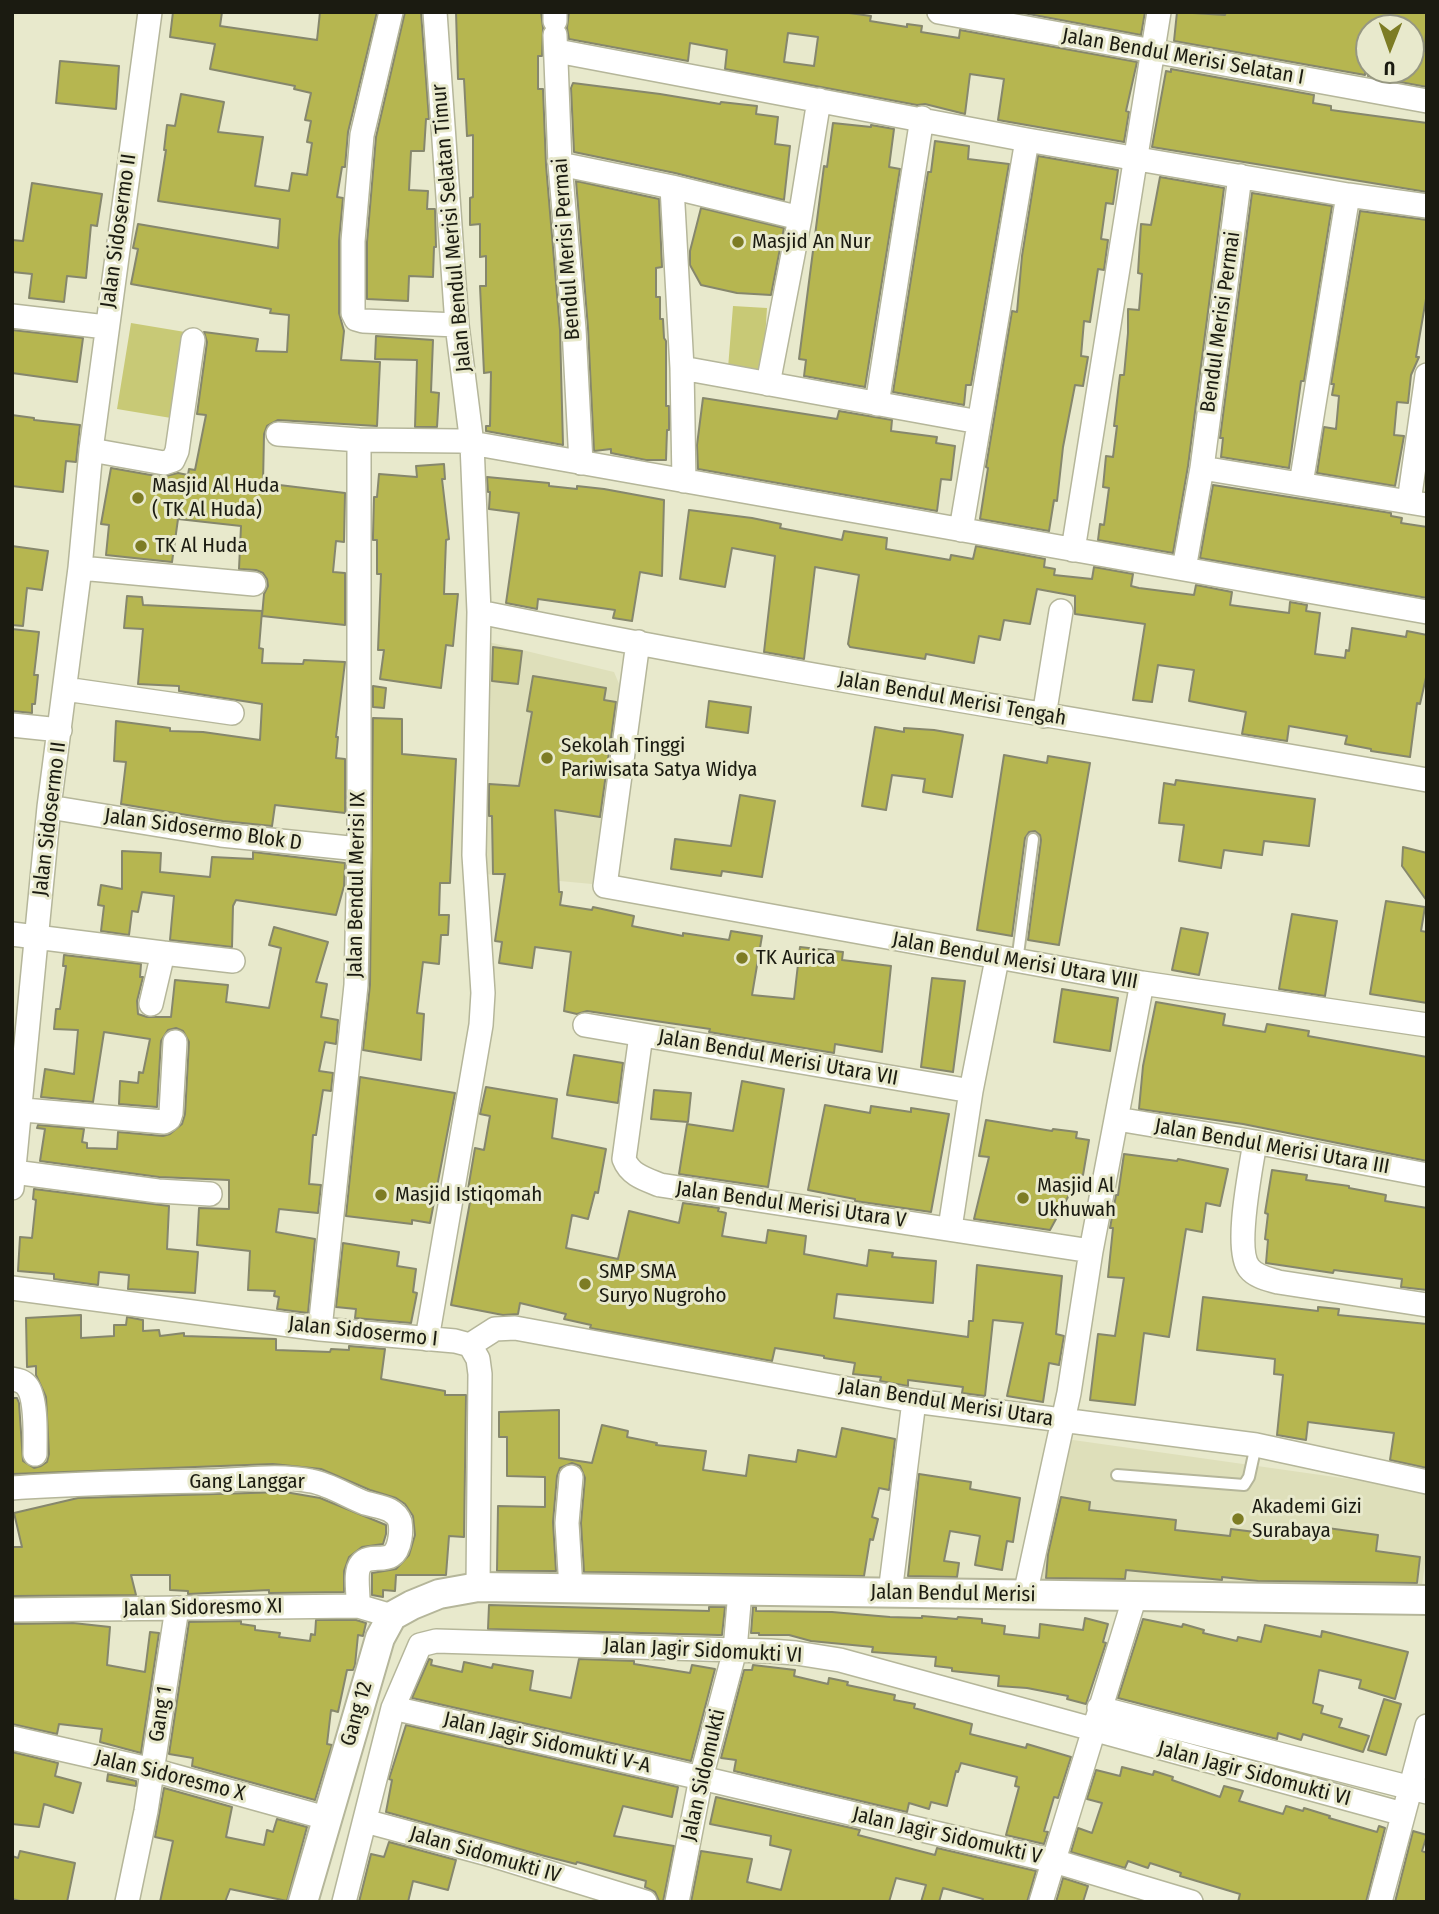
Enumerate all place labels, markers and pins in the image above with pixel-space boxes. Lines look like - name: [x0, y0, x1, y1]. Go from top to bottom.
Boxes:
- place label: Masjid An Nur: [752, 229, 871, 255]
- marker: Masjid An Nur: [730, 234, 746, 250]
- place label: Masjid Al Huda ( TK Al Huda): [152, 473, 280, 523]
- marker: Masjid Al Huda ( TK Al Huda): [130, 490, 146, 506]
- place label: TK Al Huda: [155, 533, 248, 559]
- marker: TK Al Huda: [133, 538, 149, 554]
- place label: Sekolah Tinggi Pariwisata Satya Widya: [561, 733, 757, 783]
- marker: Sekolah Tinggi Pariwisata Satya Widya: [539, 750, 555, 766]
- place label: TK Aurica: [756, 945, 835, 971]
- marker: TK Aurica: [734, 950, 750, 966]
- place label: Masjid Al Ukhuwah: [1037, 1173, 1116, 1223]
- place label: Masjid Istiqomah: [395, 1182, 542, 1208]
- marker: Masjid Istiqomah: [373, 1187, 389, 1203]
- marker: Masjid Al Ukhuwah: [1015, 1190, 1031, 1206]
- place label: SMP SMA Suryo Nugroho: [599, 1259, 726, 1309]
- marker: SMP SMA Suryo Nugroho: [577, 1276, 593, 1292]
- place label: Akademi Gizi Surabaya: [1252, 1494, 1362, 1544]
- marker: Akademi Gizi Surabaya: [1230, 1511, 1246, 1527]

